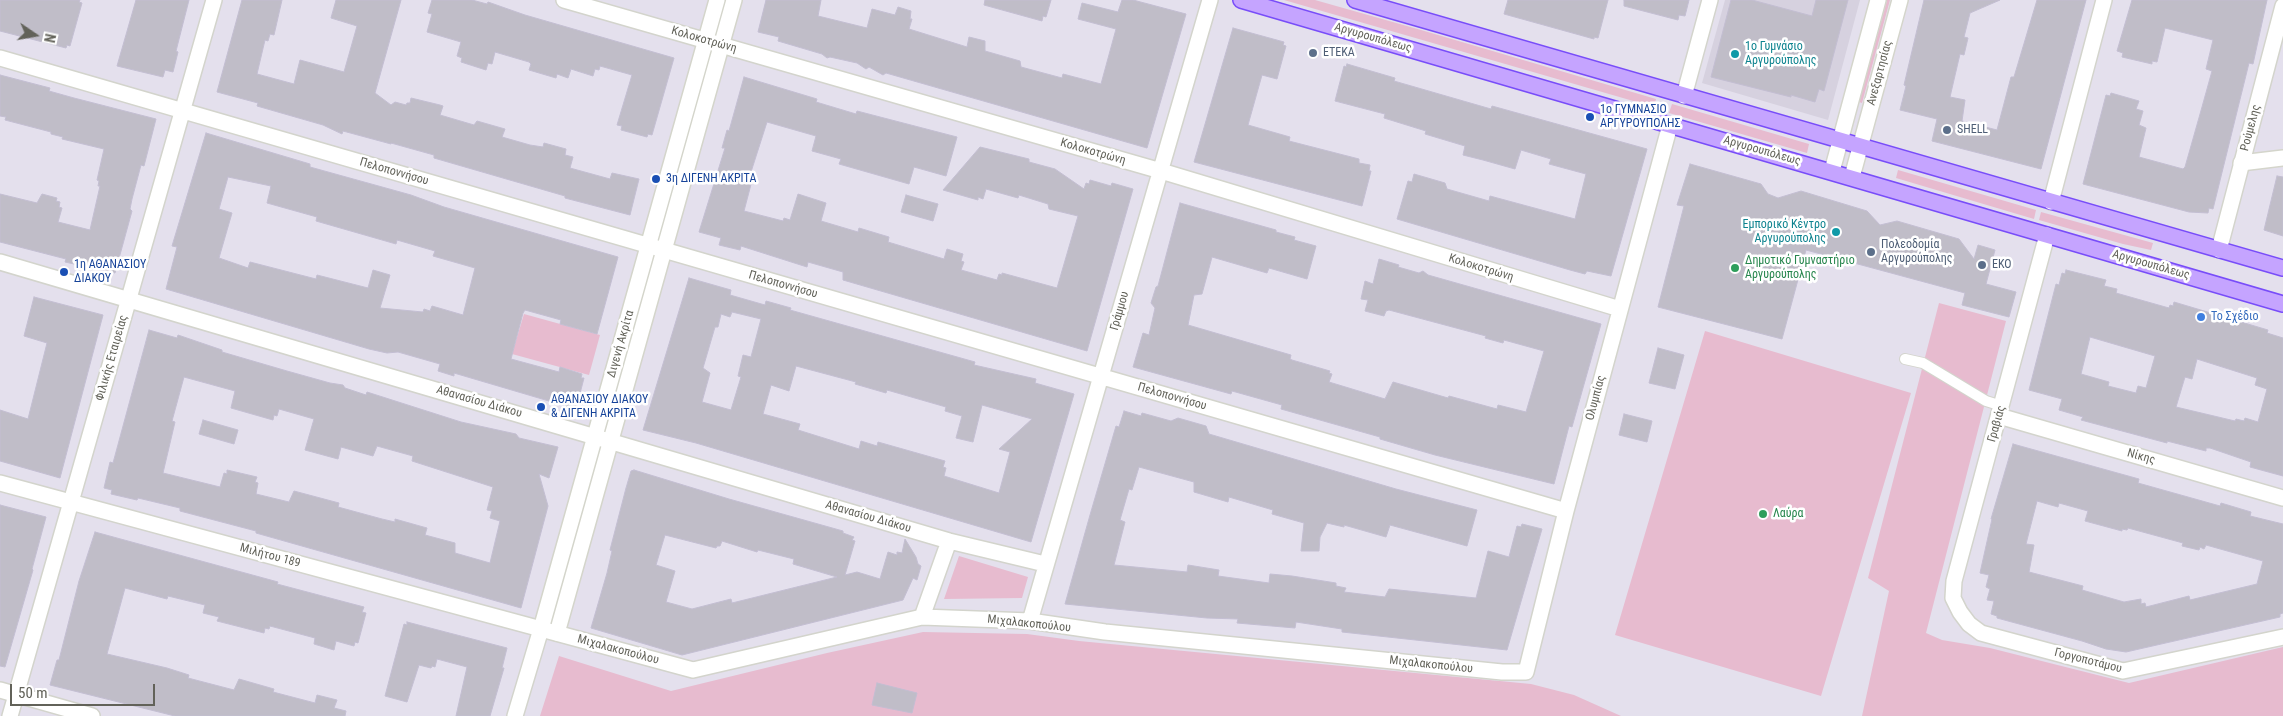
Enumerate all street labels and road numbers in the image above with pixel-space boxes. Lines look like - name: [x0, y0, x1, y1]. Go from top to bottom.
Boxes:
- street label: Αργυρουπόλεως: [1333, 20, 1413, 56]
- street label: Κολοκοτρώνη: [670, 24, 738, 56]
- street label: Ανεξαρτησίας: [1864, 39, 1896, 107]
- street label: Ρούμελης: [2238, 103, 2264, 153]
- street label: Αργυρουπόλεως: [1722, 133, 1802, 169]
- street label: Κολοκοτρώνη: [1059, 136, 1127, 168]
- street label: Πελοποννήσου: [358, 155, 430, 189]
- street label: Αργυρουπόλεως: [2111, 247, 2191, 283]
- street label: Κολοκοτρώνη: [1447, 251, 1515, 285]
- street label: Πελοποννήσου: [747, 268, 819, 302]
- street label: Γράμμου: [1108, 290, 1132, 332]
- street label: Διγενή Ακρίτα: [605, 309, 637, 379]
- street label: Φιλικής Εταιρείας: [93, 313, 131, 403]
- street label: Ολυμπίας: [1583, 374, 1609, 422]
- street label: Πελοποννήσου: [1136, 380, 1208, 414]
- street label: Αθανασίου Διάκου: [434, 383, 524, 421]
- street label: Γραβιάς: [1985, 404, 2009, 444]
- street label: Νίκης: [2125, 446, 2157, 468]
- street label: Αθανασίου Διάκου: [823, 498, 913, 536]
- street label: Μιλήτου 189: [238, 541, 302, 571]
- street label: Μιχαλακοπούλου: [986, 612, 1072, 636]
- street label: Μιχαλακοπούλου: [576, 632, 660, 668]
- street label: Γοργοποτάμου: [2053, 646, 2123, 676]
- street label: Μιχαλακοπούλου: [1388, 653, 1474, 677]

